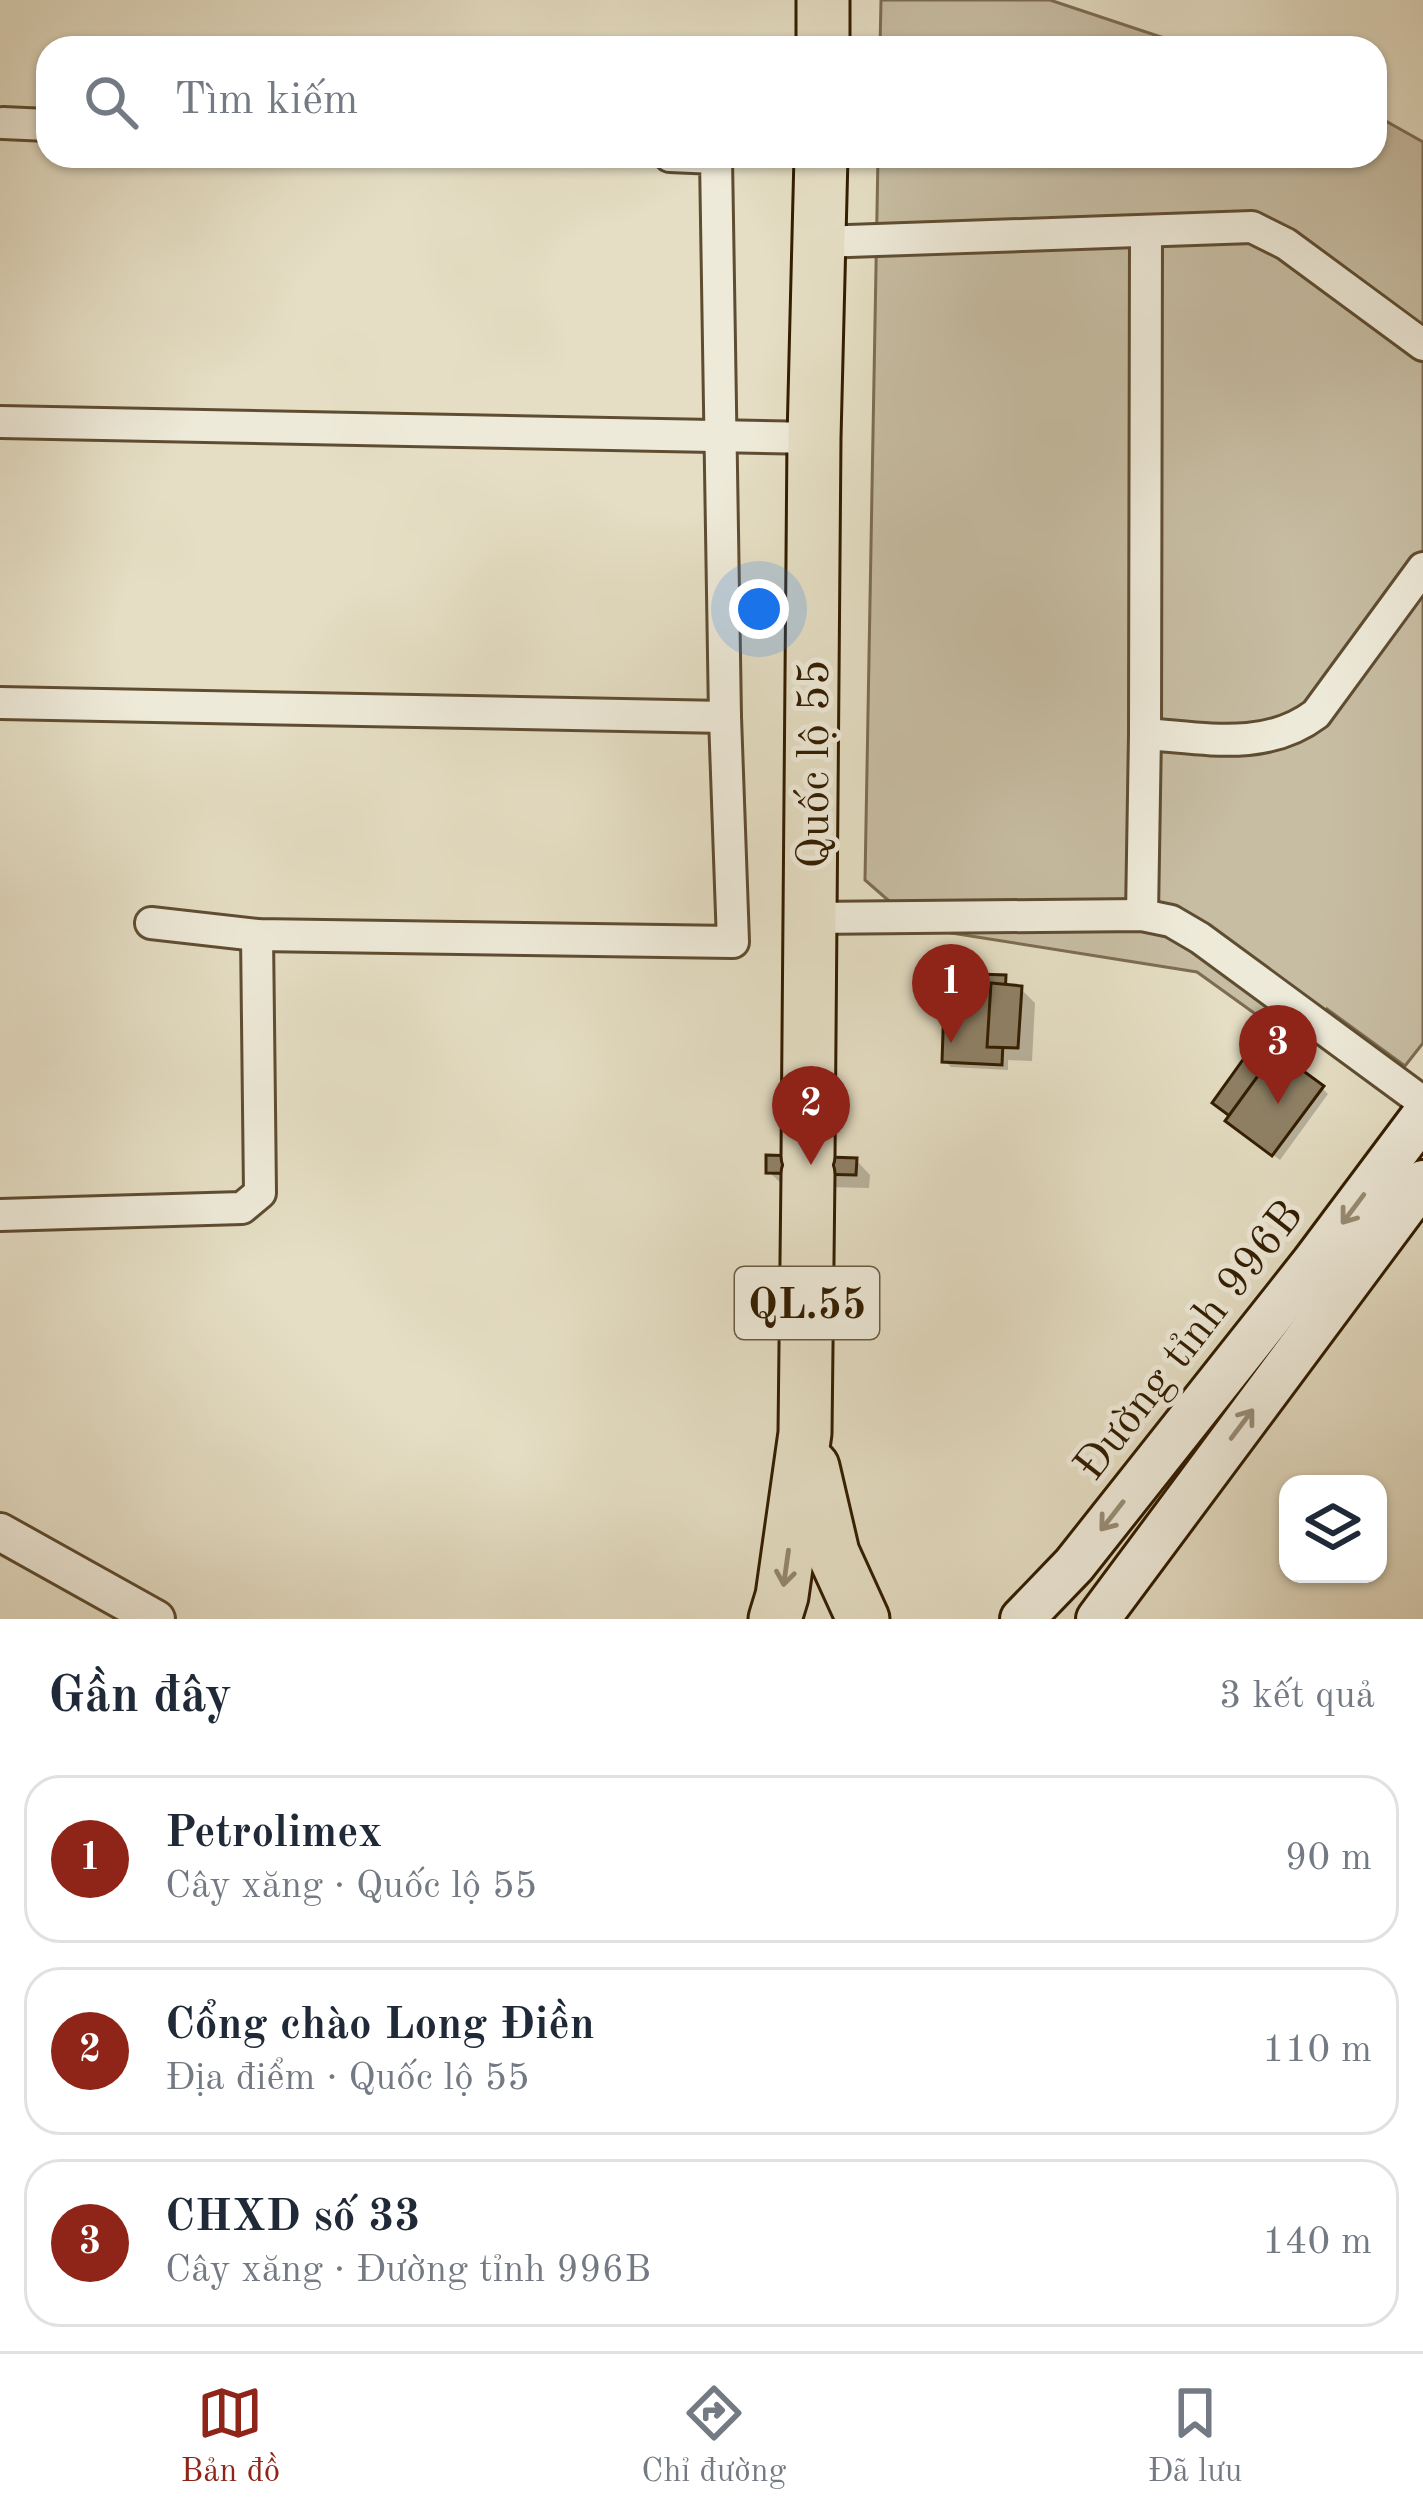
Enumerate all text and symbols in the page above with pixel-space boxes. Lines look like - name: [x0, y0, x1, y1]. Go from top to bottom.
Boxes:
- search box: [36, 36, 1387, 168]
- icon: search: [78, 69, 144, 135]
- text: Tìm kiếm: [174, 79, 359, 124]
- your location: [729, 579, 789, 639]
- street label: Quốc lộ 55: [793, 659, 839, 869]
- pin: 1: [912, 944, 990, 1043]
- pin: 3: [1239, 1005, 1317, 1104]
- pin: 2: [772, 1066, 850, 1165]
- one-way arrow: [1340, 1193, 1367, 1225]
- street label: Đường tỉnh 996B: [1068, 1194, 1313, 1490]
- road number: QL.55: [735, 1267, 879, 1339]
- one-way arrow: [1229, 1408, 1255, 1441]
- map controls: [1279, 1475, 1387, 1583]
- button: layers: [1279, 1475, 1387, 1583]
- one-way arrow: [1099, 1500, 1126, 1532]
- one-way arrow: [774, 1548, 797, 1587]
- text: Gần đây: [48, 1672, 232, 1723]
- text: 3 kết quả: [1219, 1677, 1375, 1716]
- text: Petrolimex: [165, 1812, 382, 1857]
- text: 1: [79, 1839, 101, 1878]
- text: 90 m: [1285, 1839, 1372, 1878]
- text: Cây xăng · Quốc lộ 55: [165, 1867, 537, 1906]
- text: Cổng chào Long Điền: [165, 2004, 595, 2049]
- text: 2: [79, 2031, 101, 2070]
- text: 110 m: [1262, 2031, 1372, 2070]
- text: Địa điểm · Quốc lộ 55: [165, 2059, 530, 2098]
- text: CHXD số 33: [165, 2196, 420, 2241]
- text: 3: [79, 2223, 101, 2262]
- text: 140 m: [1262, 2223, 1372, 2262]
- text: Cây xăng · Đường tỉnh 996B: [165, 2251, 651, 2290]
- tab: Bản đồ: [181, 2380, 280, 2493]
- tab: Chỉ đường: [641, 2380, 786, 2493]
- tab: Đã lưu: [1147, 2380, 1242, 2493]

